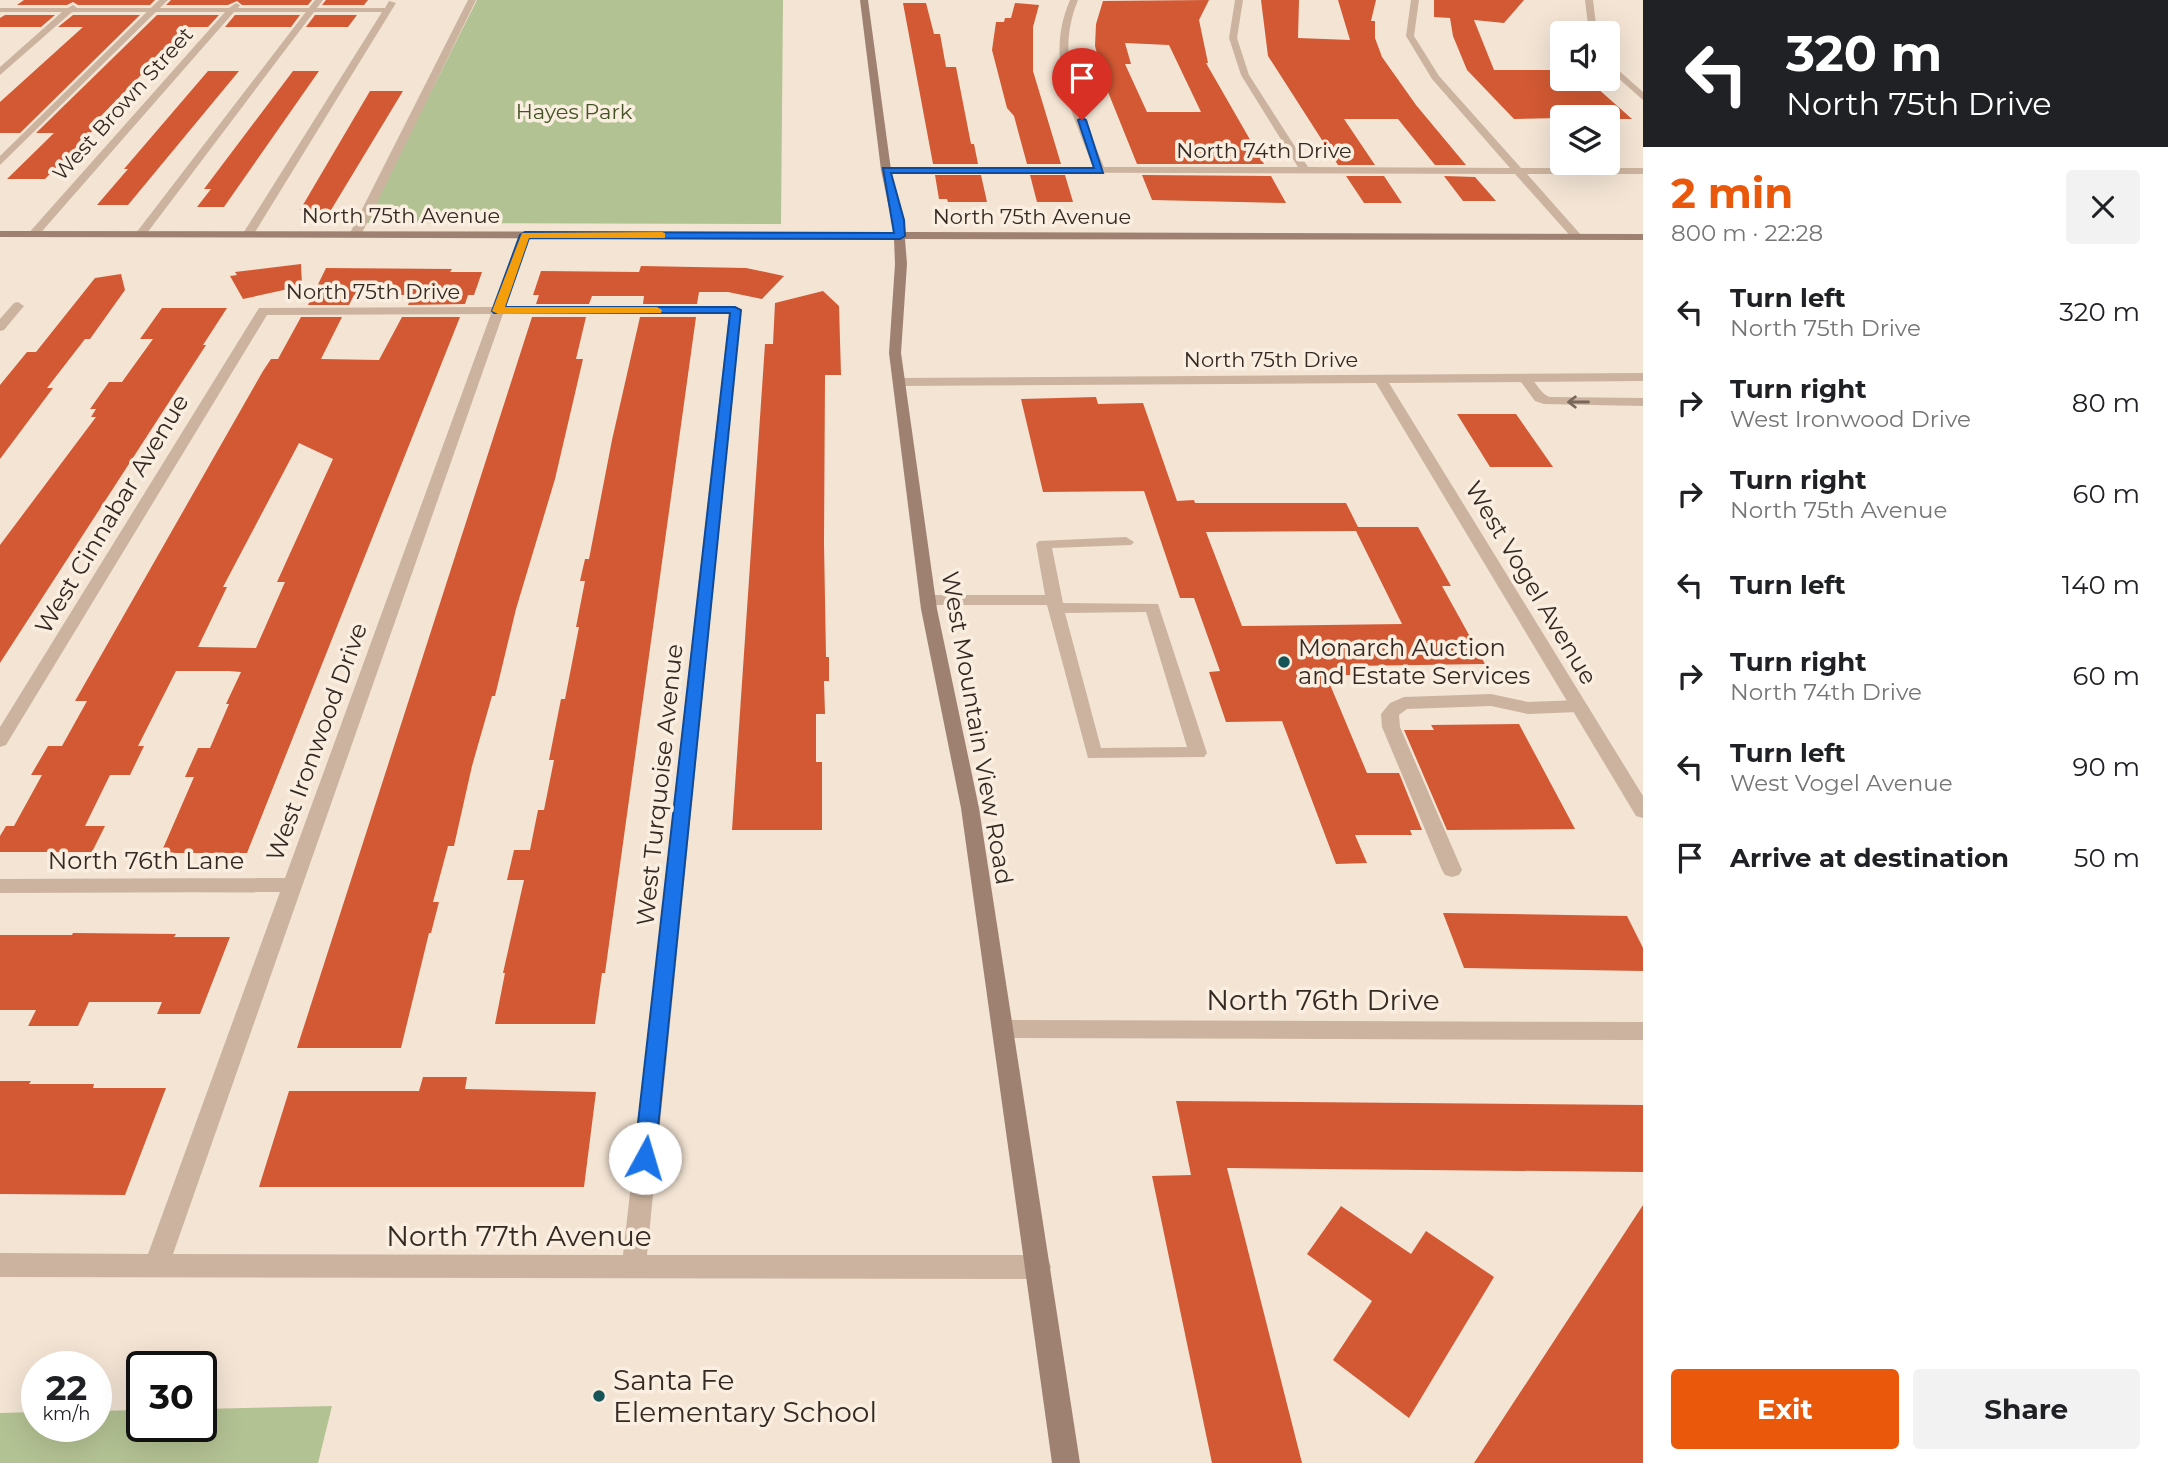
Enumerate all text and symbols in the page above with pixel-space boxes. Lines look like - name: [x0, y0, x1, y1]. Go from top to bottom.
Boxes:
- map controls: [1550, 21, 1620, 175]
- button: sound: [1550, 21, 1620, 91]
- street label: West Brown Street: [47, 22, 198, 185]
- text: 320 m: [1786, 24, 1942, 83]
- icon: left: [1671, 28, 1762, 119]
- pin: [1052, 48, 1112, 120]
- icon: arrive: [1063, 59, 1101, 97]
- text: North 75th Drive: [1786, 84, 2052, 123]
- park label: Hayes Park: [516, 99, 633, 124]
- button: layers: [1550, 105, 1620, 175]
- street label: North 74th Drive: [1176, 138, 1352, 163]
- text: 2 min: [1671, 167, 1793, 219]
- button: close: [2066, 170, 2140, 244]
- street label: North 75th Avenue: [302, 203, 500, 228]
- street label: North 75th Avenue: [933, 204, 1131, 229]
- text: 800 m · 22:28: [1671, 219, 1823, 247]
- street label: North 75th Drive: [286, 279, 460, 304]
- text: Turn left: [1730, 282, 1846, 314]
- icon: left: [1671, 293, 1709, 331]
- text: 320 m: [2059, 296, 2140, 328]
- text: North 75th Drive: [1730, 314, 1921, 342]
- street label: North 75th Drive: [1184, 347, 1358, 372]
- text: Turn right: [1730, 373, 1866, 405]
- icon: right: [1671, 384, 1709, 422]
- text: 80 m: [2072, 387, 2140, 419]
- street label: West Cinnabar Avenue: [28, 389, 195, 639]
- one-way arrow: [1567, 395, 1590, 409]
- text: West Ironwood Drive: [1730, 405, 1971, 433]
- text: Turn right: [1730, 464, 1866, 496]
- icon: right: [1671, 475, 1709, 513]
- street label: West Vogel Avenue: [1459, 476, 1604, 690]
- text: 60 m: [2073, 478, 2140, 510]
- text: North 75th Avenue: [1730, 496, 1947, 524]
- icon: left: [1671, 566, 1709, 604]
- street label: West Mountain View Road: [936, 569, 1019, 887]
- text: Turn left: [1730, 569, 1846, 601]
- text: 140 m: [2062, 569, 2140, 601]
- street label: West Ironwood Drive: [260, 619, 373, 865]
- place label: Monarch Auction and Estate Services: [1298, 633, 1530, 690]
- street label: West Turquoise Avenue: [630, 642, 689, 927]
- text: Turn right: [1730, 646, 1866, 678]
- marker: Monarch Auction and Estate Services: [1276, 654, 1292, 670]
- icon: right: [1671, 657, 1709, 695]
- text: 60 m: [2073, 660, 2140, 692]
- text: North 74th Drive: [1730, 678, 1922, 706]
- text: Turn left: [1730, 737, 1846, 769]
- icon: left: [1671, 748, 1709, 786]
- text: 90 m: [2073, 751, 2140, 783]
- text: West Vogel Avenue: [1730, 769, 1953, 797]
- icon: arrive: [1671, 839, 1709, 877]
- text: Arrive at destination: [1730, 842, 2009, 874]
- text: 50 m: [2074, 842, 2140, 874]
- street label: North 76th Lane: [48, 846, 244, 875]
- street label: North 76th Drive: [1206, 983, 1440, 1017]
- position arrow: [608, 1121, 682, 1195]
- street label: North 77th Avenue: [386, 1219, 652, 1253]
- speed limit sign: 30: [126, 1351, 217, 1442]
- place label: Santa Fe Elementary School: [613, 1363, 877, 1429]
- text: 22: [46, 1366, 87, 1409]
- button: Exit: [1671, 1369, 1899, 1449]
- button: Share: [1913, 1369, 2140, 1449]
- marker: Santa Fe Elementary School: [591, 1388, 607, 1404]
- text: km/h: [42, 1403, 91, 1425]

